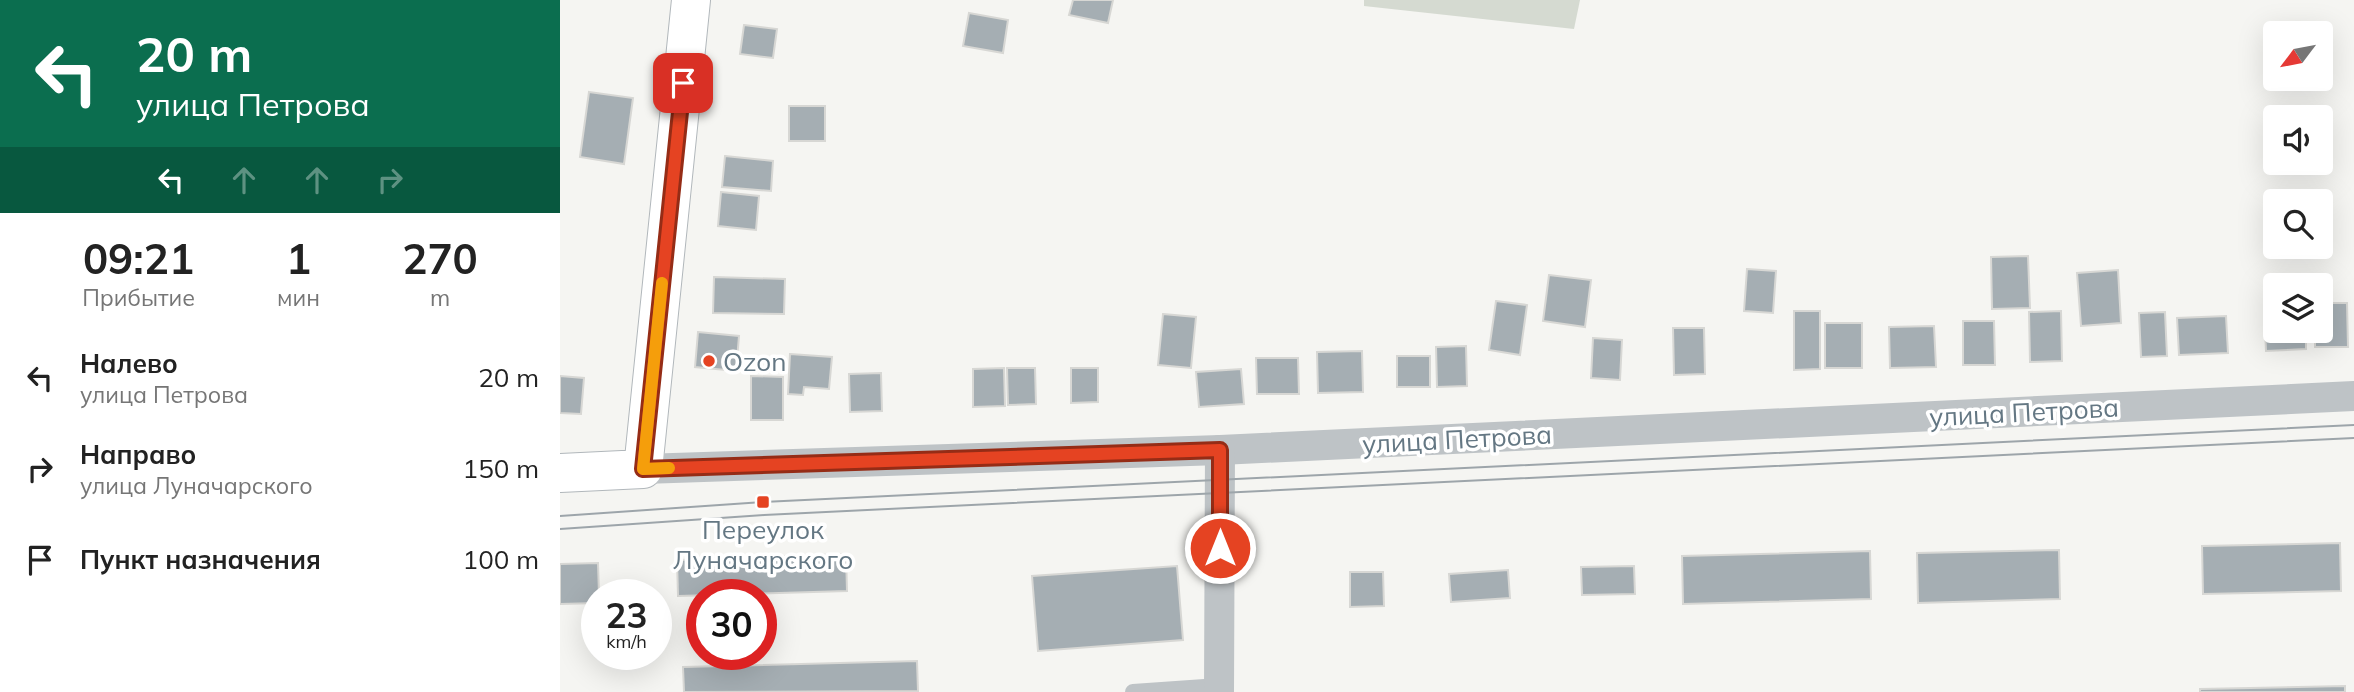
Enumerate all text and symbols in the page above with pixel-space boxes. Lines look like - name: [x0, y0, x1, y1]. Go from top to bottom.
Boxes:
- north arrow: [2263, 21, 2333, 91]
- map controls: [2263, 21, 2333, 343]
- text: 20 m: [136, 23, 252, 84]
- icon: left: [21, 28, 112, 119]
- pin: [653, 53, 713, 113]
- icon: arrive: [664, 64, 702, 102]
- text: улица Петрова: [136, 84, 370, 124]
- button: sound: [2263, 105, 2333, 175]
- icon: left: [152, 161, 190, 199]
- icon: ahead: [225, 161, 263, 199]
- icon: ahead: [298, 161, 336, 199]
- icon: right: [371, 161, 409, 199]
- button: search: [2263, 189, 2333, 259]
- text: 09:21: [83, 232, 194, 285]
- text: 1: [286, 232, 311, 285]
- text: 270: [402, 232, 478, 285]
- button: layers: [2263, 273, 2333, 343]
- text: Прибытие: [82, 283, 195, 312]
- text: мин: [277, 283, 320, 312]
- text: m: [430, 283, 450, 312]
- place label: Ozon: [723, 345, 786, 378]
- text: Налево: [80, 347, 178, 380]
- marker: Ozon: [701, 353, 717, 369]
- icon: left: [21, 359, 59, 397]
- text: 20 m: [478, 361, 539, 394]
- text: улица Петрова: [80, 380, 248, 409]
- street label: улица Петрова: [1928, 391, 2120, 433]
- street label: улица Петрова: [1361, 418, 1553, 460]
- text: Направо: [80, 438, 196, 471]
- icon: right: [21, 450, 59, 488]
- text: 150 m: [463, 452, 539, 485]
- text: улица Луначарского: [80, 471, 313, 500]
- marker: Переулок Луначарского: [755, 494, 771, 510]
- position arrow: [1183, 511, 1257, 585]
- place label: Переулок Луначарского: [673, 513, 853, 576]
- icon: arrive: [21, 541, 59, 579]
- text: Пункт назначения: [80, 543, 321, 576]
- text: 100 m: [463, 543, 539, 576]
- speed limit sign: 30: [686, 579, 777, 670]
- text: 23: [605, 593, 648, 637]
- text: km/h: [606, 630, 647, 653]

